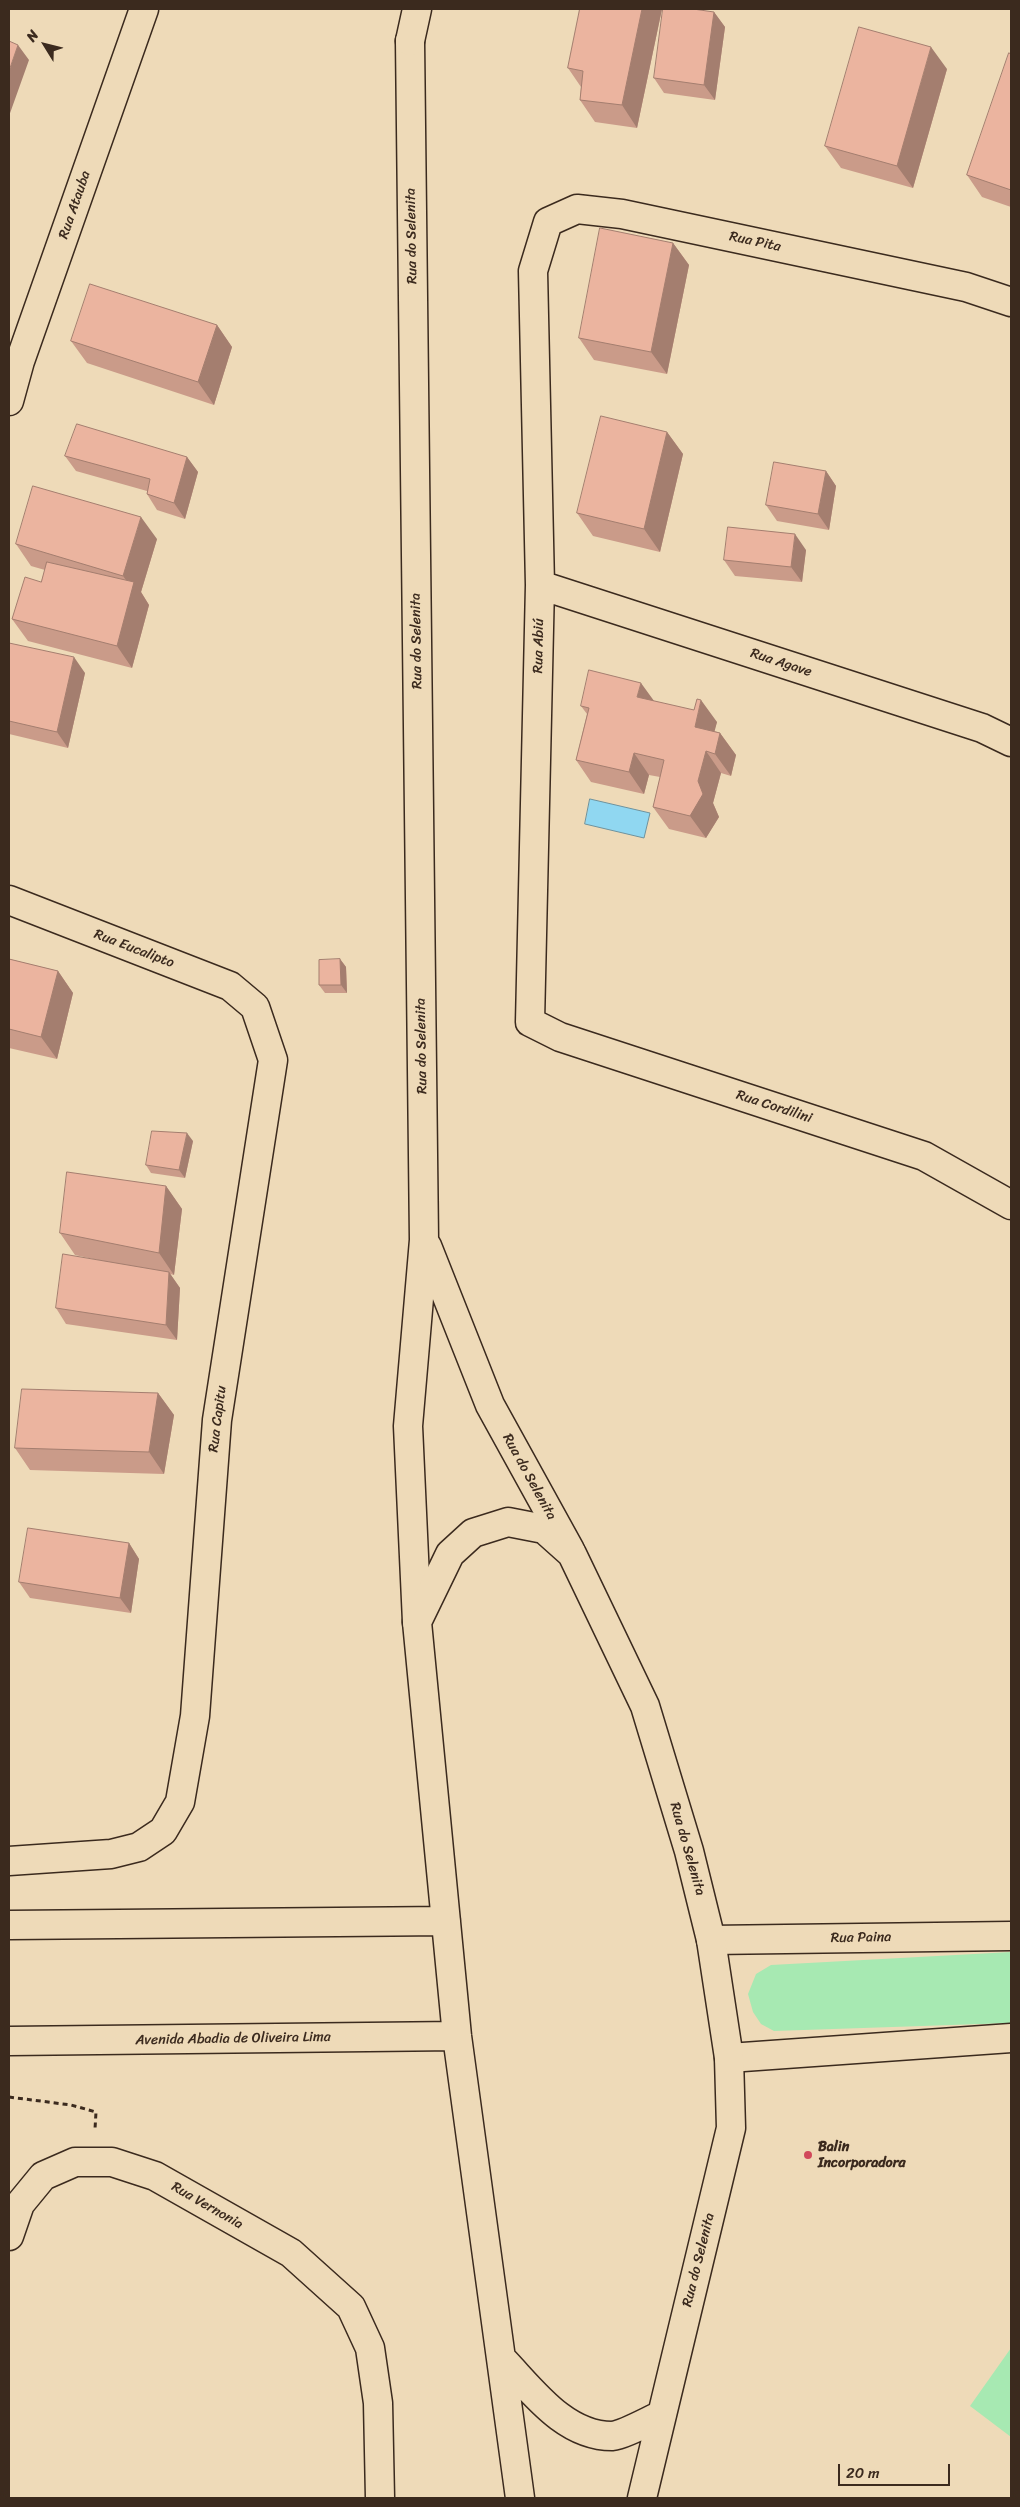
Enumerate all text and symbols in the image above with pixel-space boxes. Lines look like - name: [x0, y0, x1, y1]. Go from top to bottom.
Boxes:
- north arrow: [20, 20, 70, 70]
- text: N: [19, 25, 45, 47]
- street label: Rua Atauba: [55, 169, 95, 241]
- street label: Rua do Selenita: [403, 188, 421, 284]
- street label: Rua Pita: [728, 228, 782, 256]
- street label: Rua do Selenita: [408, 593, 426, 689]
- street label: Rua Abiú: [530, 618, 548, 674]
- street label: Rua Agave: [748, 645, 814, 681]
- street label: Rua Eucalipto: [92, 926, 176, 972]
- street label: Rua do Selenita: [413, 998, 431, 1094]
- street label: Rua Cordilini: [734, 1087, 814, 1127]
- street label: Rua Capitu: [206, 1385, 230, 1453]
- street label: Rua do Selenita: [498, 1431, 560, 1523]
- street label: Rua do Selenita: [666, 1801, 708, 1897]
- street label: Rua Paina: [831, 1929, 891, 1947]
- street label: Avenida Abadia de Oliveira Lima: [135, 2029, 331, 2049]
- place label: Balin Incorporadora: [818, 2139, 905, 2172]
- marker: Balin Incorporadora: [802, 2149, 814, 2161]
- street label: Rua Vernonia: [168, 2179, 246, 2233]
- street label: Rua do Selenita: [679, 2211, 719, 2309]
- scale bar: [840, 2454, 952, 2486]
- text: 20 m: [846, 2460, 880, 2486]

